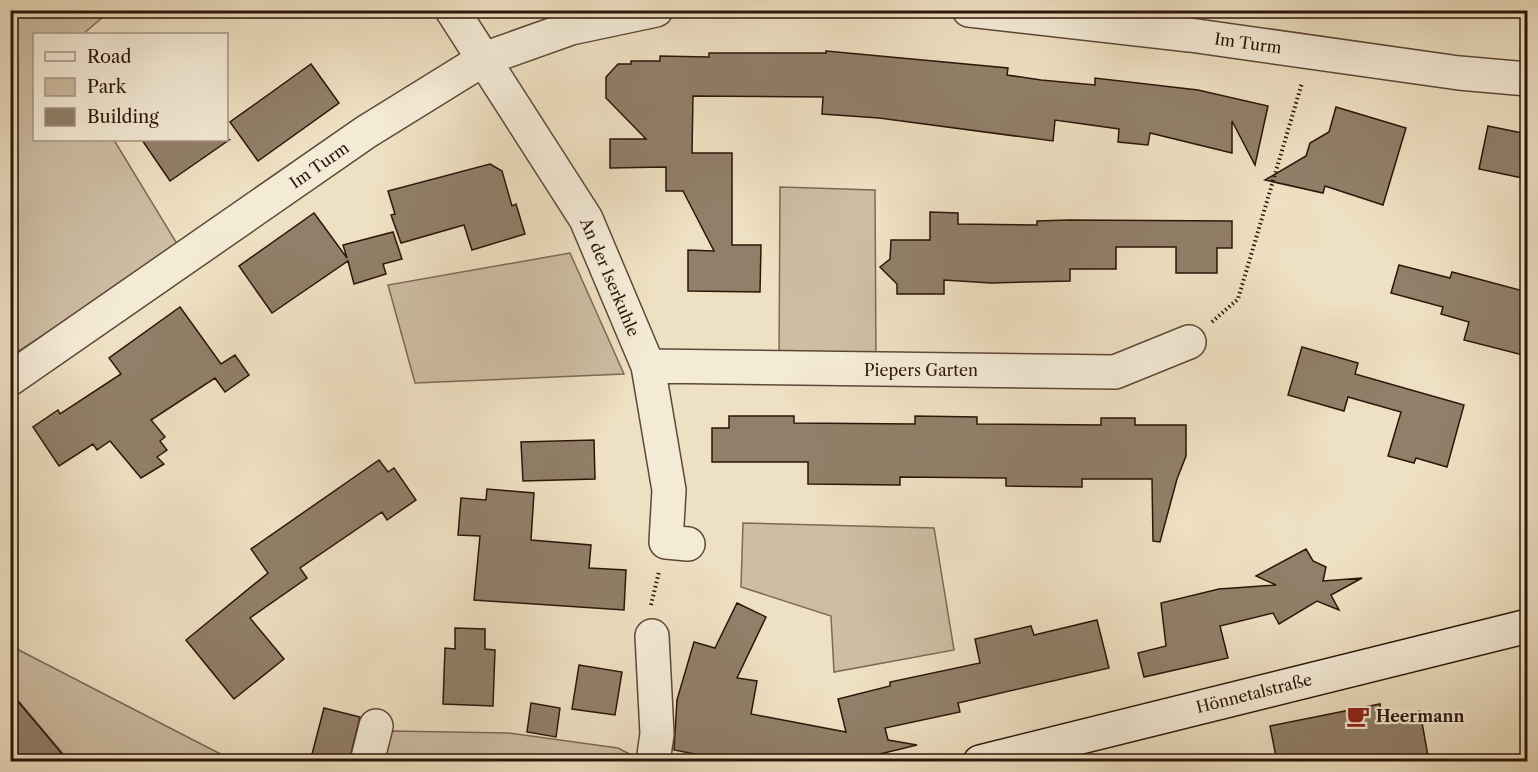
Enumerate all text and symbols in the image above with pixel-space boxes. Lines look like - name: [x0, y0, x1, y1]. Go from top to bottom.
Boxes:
- street label: Im Turm: [1213, 28, 1283, 58]
- legend: [33, 33, 228, 141]
- text: Road: [87, 46, 132, 68]
- text: Park: [87, 76, 128, 98]
- text: Building: [87, 106, 159, 128]
- street label: Im Turm: [286, 137, 353, 193]
- street label: An der Iserkuhle: [576, 214, 644, 339]
- street label: Piepers Garten: [864, 360, 978, 380]
- street label: Hönnetalstraße: [1194, 669, 1314, 717]
- cafe icon: Heermann: [1345, 703, 1371, 729]
- place label: Heermann: [1376, 706, 1464, 726]

